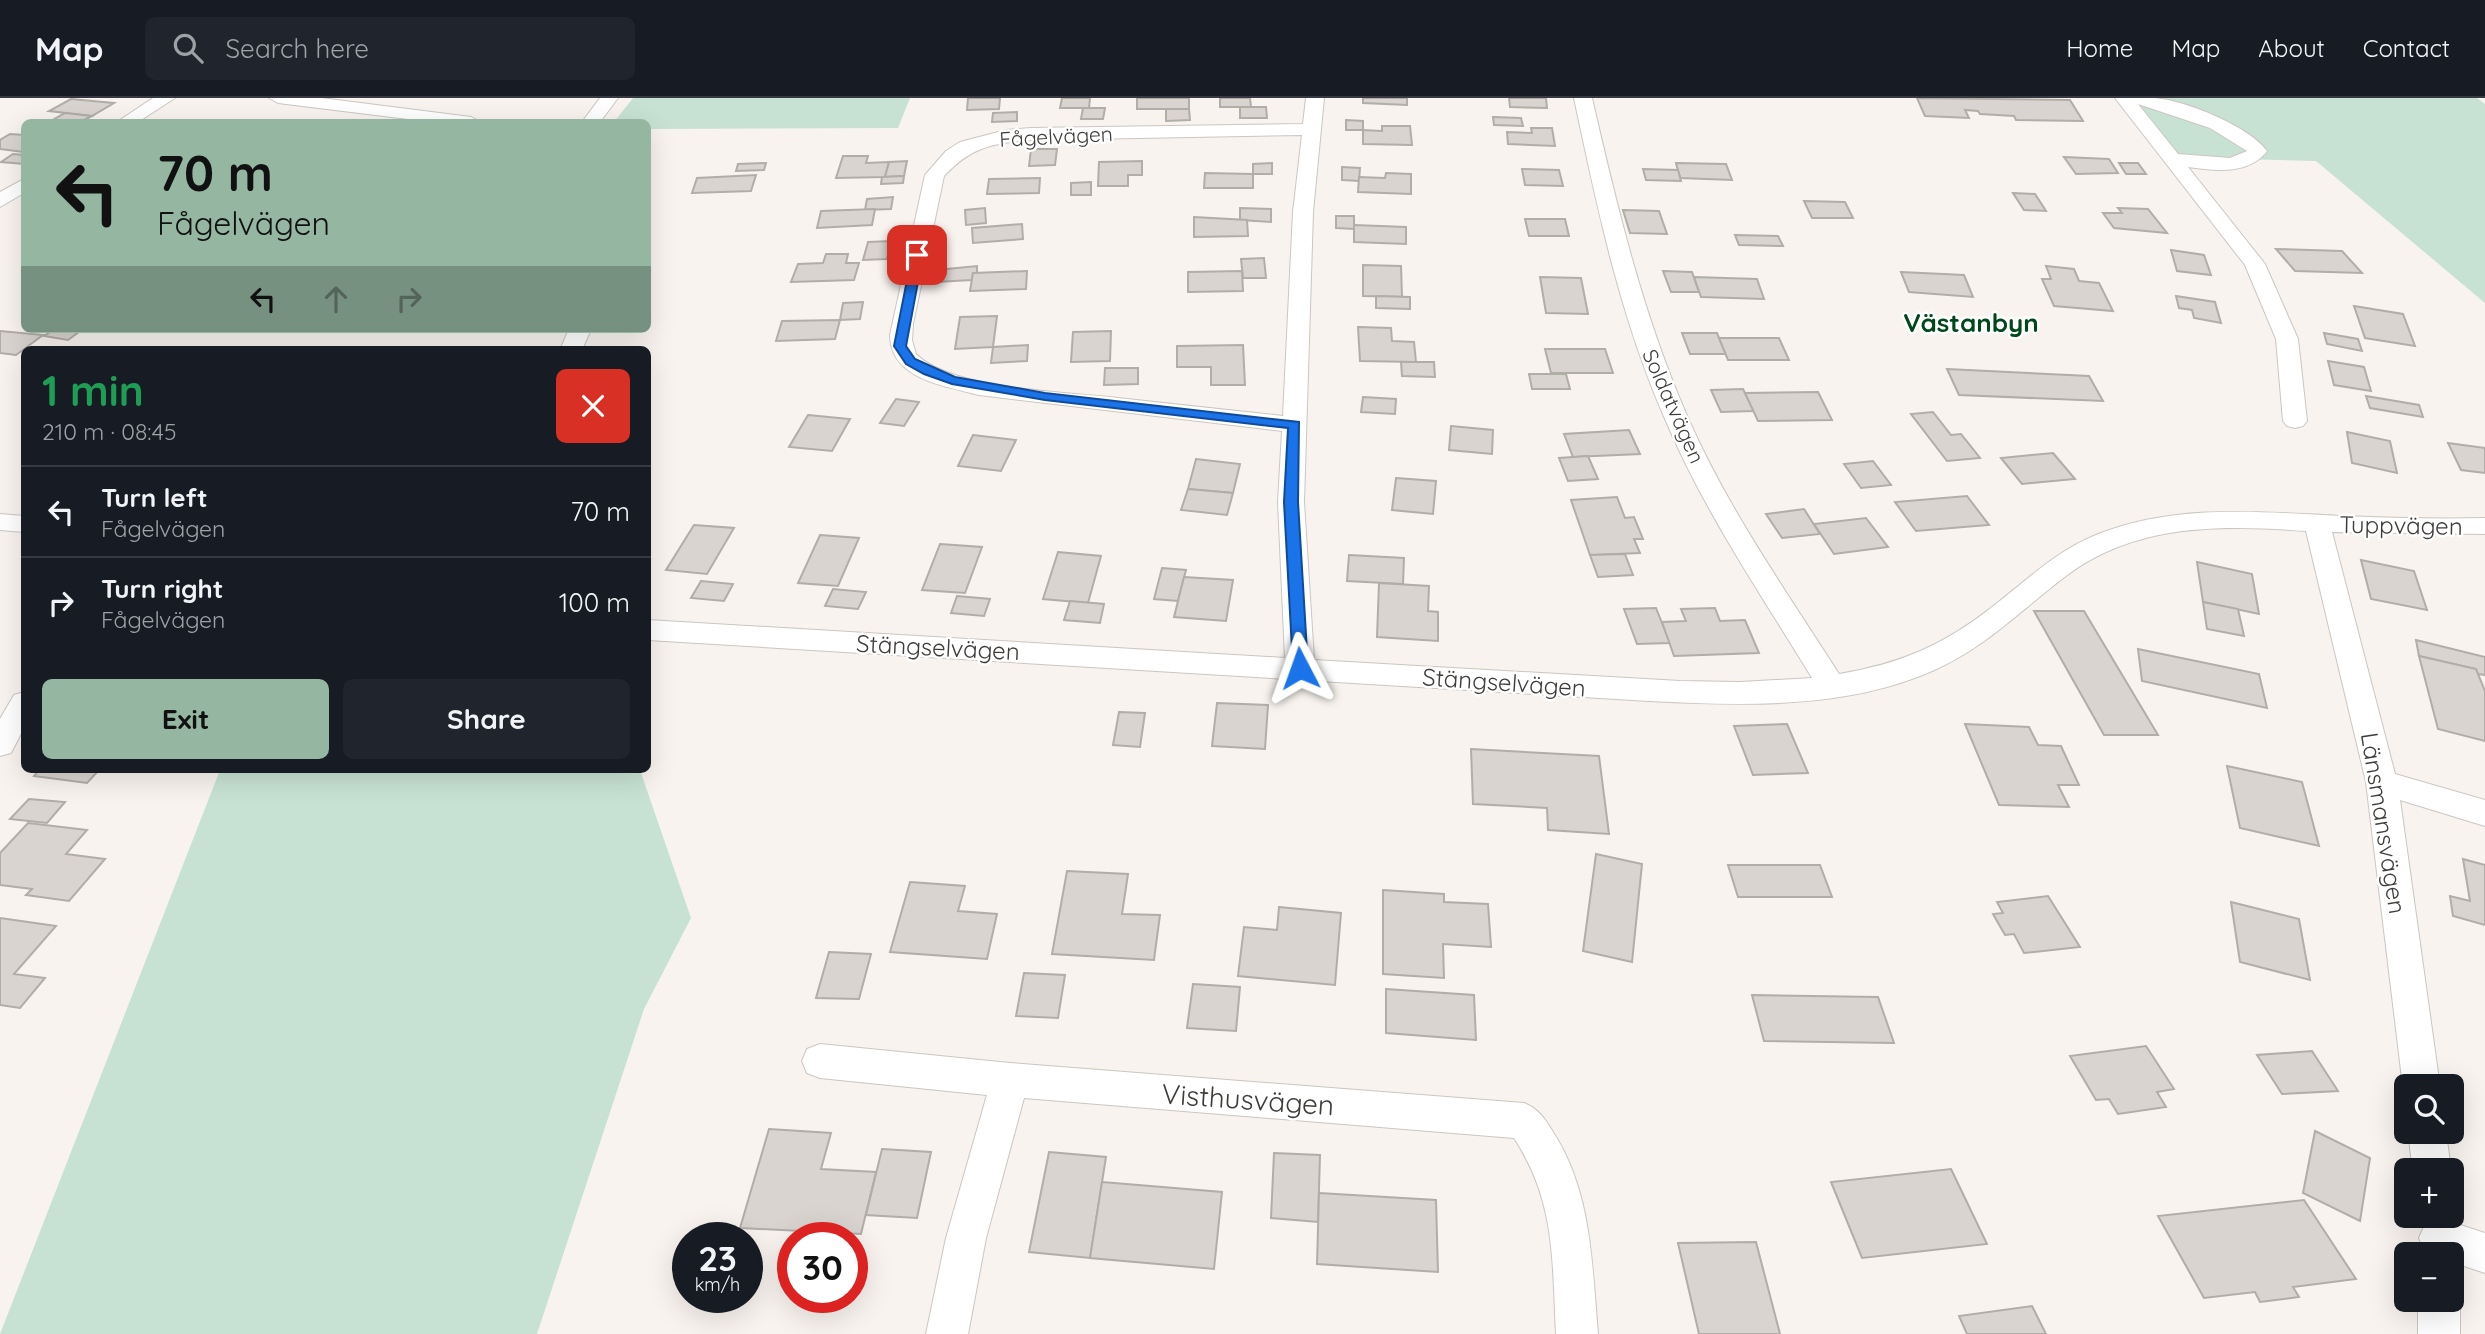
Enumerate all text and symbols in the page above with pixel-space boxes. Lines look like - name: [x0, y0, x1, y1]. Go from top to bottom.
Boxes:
- search box: [145, 17, 635, 80]
- text: Map: [35, 28, 103, 69]
- icon: search: [169, 29, 207, 67]
- text: Search here: [225, 32, 369, 65]
- text: Home: [2066, 33, 2133, 63]
- text: Map: [2171, 33, 2220, 63]
- text: About: [2258, 33, 2325, 63]
- text: Contact: [2363, 33, 2450, 63]
- street label: Fågelvägen: [999, 120, 1113, 152]
- text: 70 m: [157, 142, 273, 203]
- icon: left: [42, 147, 133, 238]
- text: Fågelvägen: [157, 203, 330, 243]
- pin: [887, 225, 947, 285]
- icon: arrive: [898, 236, 936, 274]
- icon: left: [244, 280, 282, 318]
- icon: ahead: [317, 280, 355, 318]
- icon: right: [390, 280, 428, 318]
- district label: Västanbyn: [1903, 306, 2039, 339]
- street label: Soldatvägen: [1637, 345, 1711, 467]
- text: 1 min: [42, 364, 144, 417]
- button: close: [556, 369, 630, 443]
- text: 210 m · 08:45: [42, 417, 176, 446]
- text: Turn left: [101, 481, 208, 514]
- icon: left: [42, 493, 80, 531]
- text: 70 m: [570, 495, 630, 528]
- street label: Tuppvägen: [2339, 509, 2463, 541]
- text: Fågelvägen: [101, 514, 225, 543]
- text: Turn right: [101, 572, 223, 605]
- icon: right: [42, 584, 80, 622]
- text: 100 m: [559, 586, 630, 619]
- text: Fågelvägen: [101, 605, 225, 634]
- street label: Stängselvägen: [856, 628, 1020, 666]
- position arrow: [1263, 631, 1337, 705]
- street label: Stängselvägen: [1421, 661, 1587, 703]
- button: Exit: [42, 679, 329, 759]
- button: Share: [343, 679, 630, 759]
- street label: Länsmansvägen: [2355, 730, 2413, 916]
- map controls: [2394, 1074, 2464, 1312]
- button: search: [2394, 1074, 2464, 1144]
- street label: Visthusvägen: [1161, 1076, 1335, 1122]
- button: +: [2394, 1158, 2464, 1228]
- speed limit sign: 30: [777, 1222, 868, 1313]
- text: 23: [698, 1236, 737, 1280]
- button: −: [2394, 1242, 2464, 1312]
- text: km/h: [695, 1273, 740, 1296]

